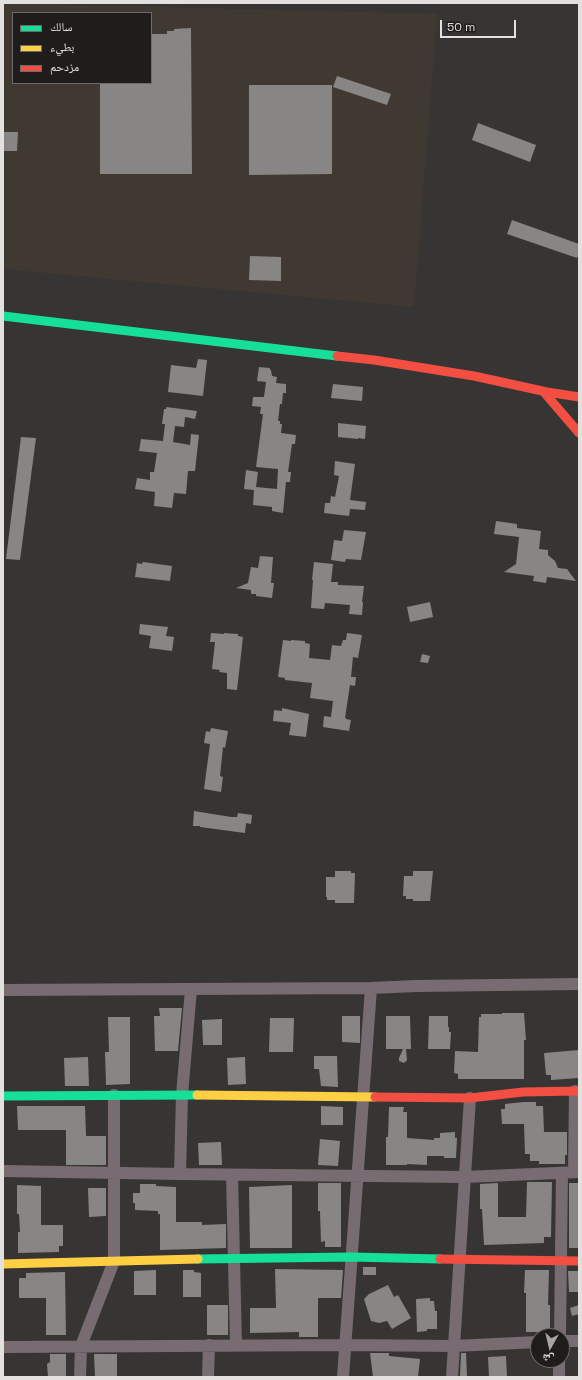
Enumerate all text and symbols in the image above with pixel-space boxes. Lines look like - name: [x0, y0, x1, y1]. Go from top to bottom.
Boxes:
- legend: [12, 12, 152, 84]
- scale bar: [442, 12, 518, 38]
- text: سالك: [50, 19, 72, 35]
- text: 50 m: [447, 19, 475, 35]
- text: بطيء: [50, 39, 74, 55]
- text: مزدحم: [50, 59, 79, 75]
- north arrow: [530, 1328, 570, 1368]
- text: ش: [542, 1351, 555, 1367]

